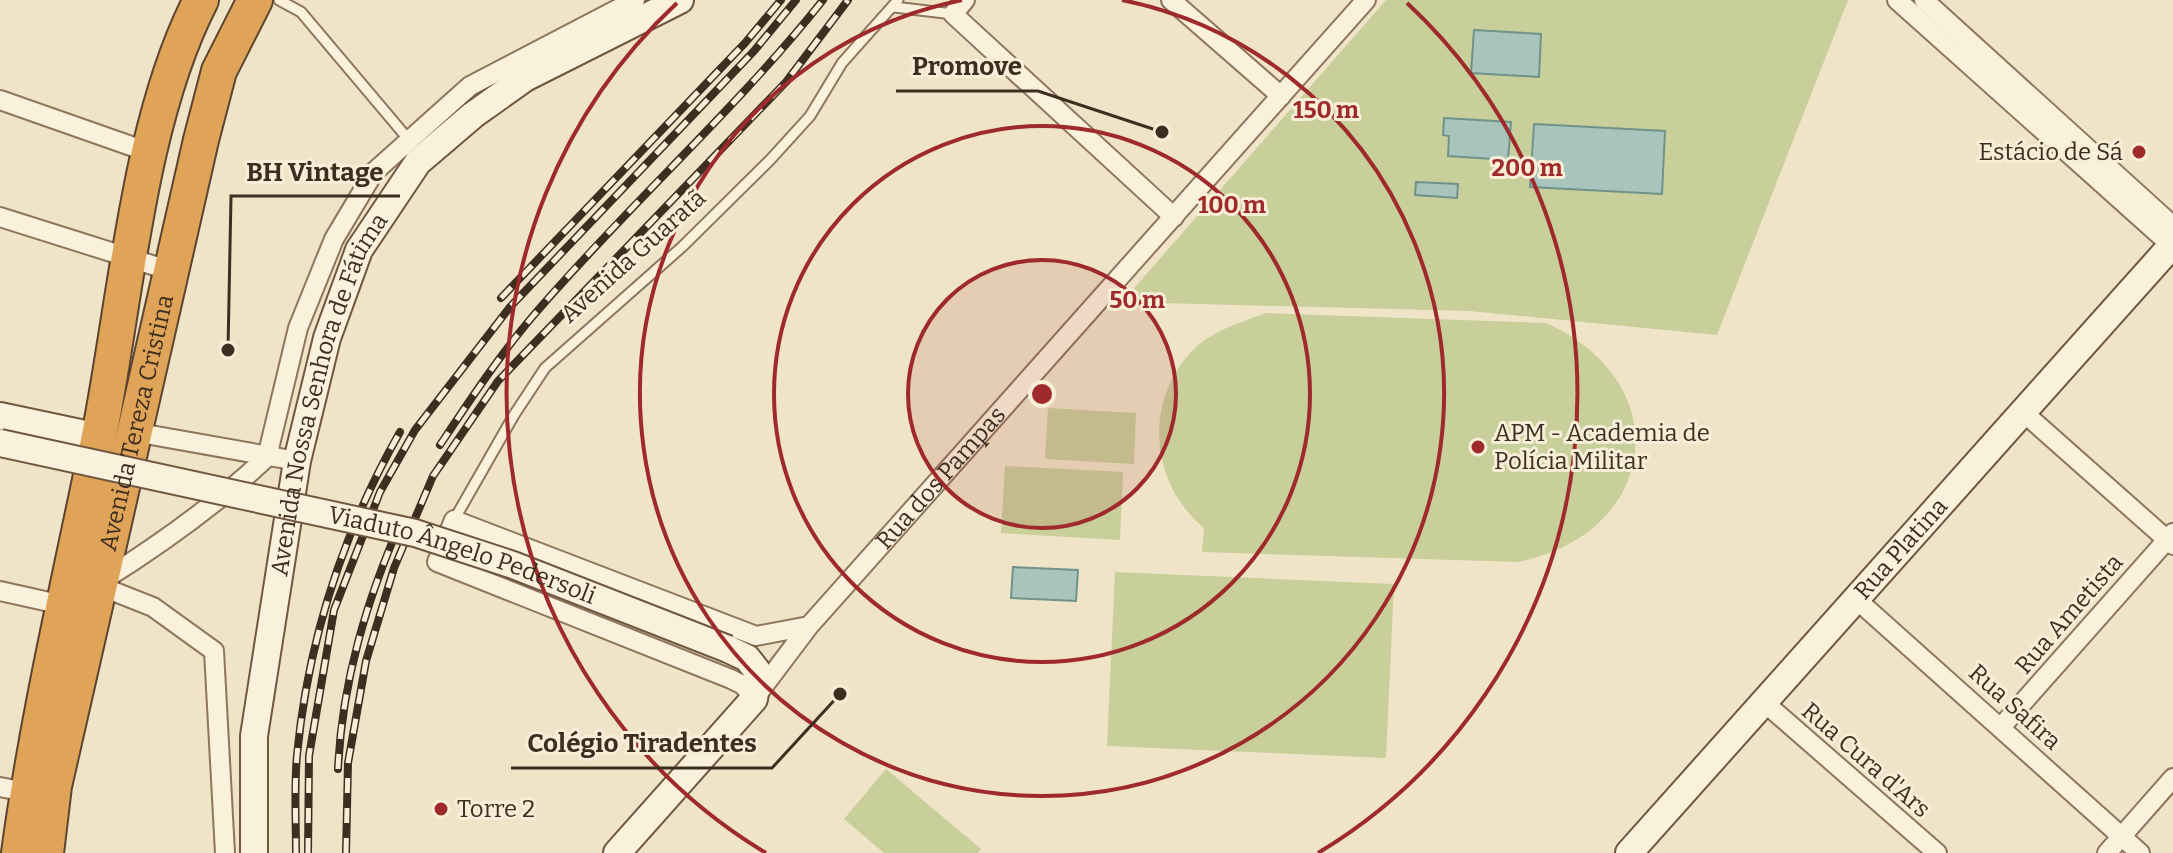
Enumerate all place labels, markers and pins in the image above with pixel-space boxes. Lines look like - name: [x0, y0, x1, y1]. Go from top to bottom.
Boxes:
- callout: Promove: [896, 41, 1038, 91]
- place label: Estácio de Sá: [1979, 138, 2123, 166]
- marker: Estácio de Sá: [2130, 143, 2148, 161]
- callout: BH Vintage: [231, 146, 400, 196]
- centre of rings: [1028, 380, 1056, 408]
- place label: APM - Academia de Polícia Militar: [1494, 419, 1710, 475]
- marker: APM - Academia de Polícia Militar: [1469, 438, 1487, 456]
- callout: Colégio Tiradentes: [511, 718, 772, 768]
- place label: Torre 2: [457, 795, 535, 823]
- marker: Torre 2: [432, 800, 450, 818]

